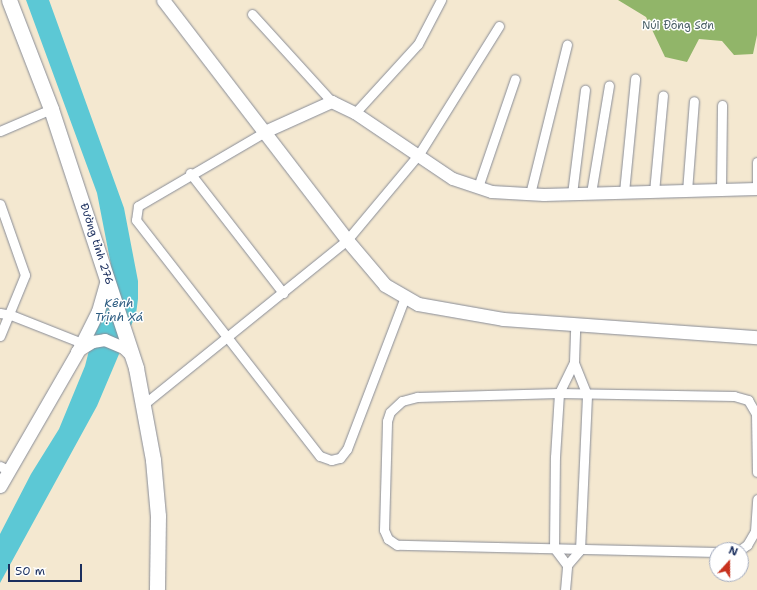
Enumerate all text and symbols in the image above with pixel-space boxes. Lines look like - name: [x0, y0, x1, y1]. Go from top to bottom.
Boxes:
- park label: Núi Đông Sơn: [642, 19, 714, 33]
- street label: Đường tỉnh 276: [77, 202, 115, 286]
- water label: Kênh Trịnh Xá: [95, 297, 143, 325]
- north arrow: [709, 542, 749, 582]
- text: N: [726, 543, 740, 560]
- scale bar: [10, 556, 84, 582]
- text: 50 m: [15, 563, 45, 579]

